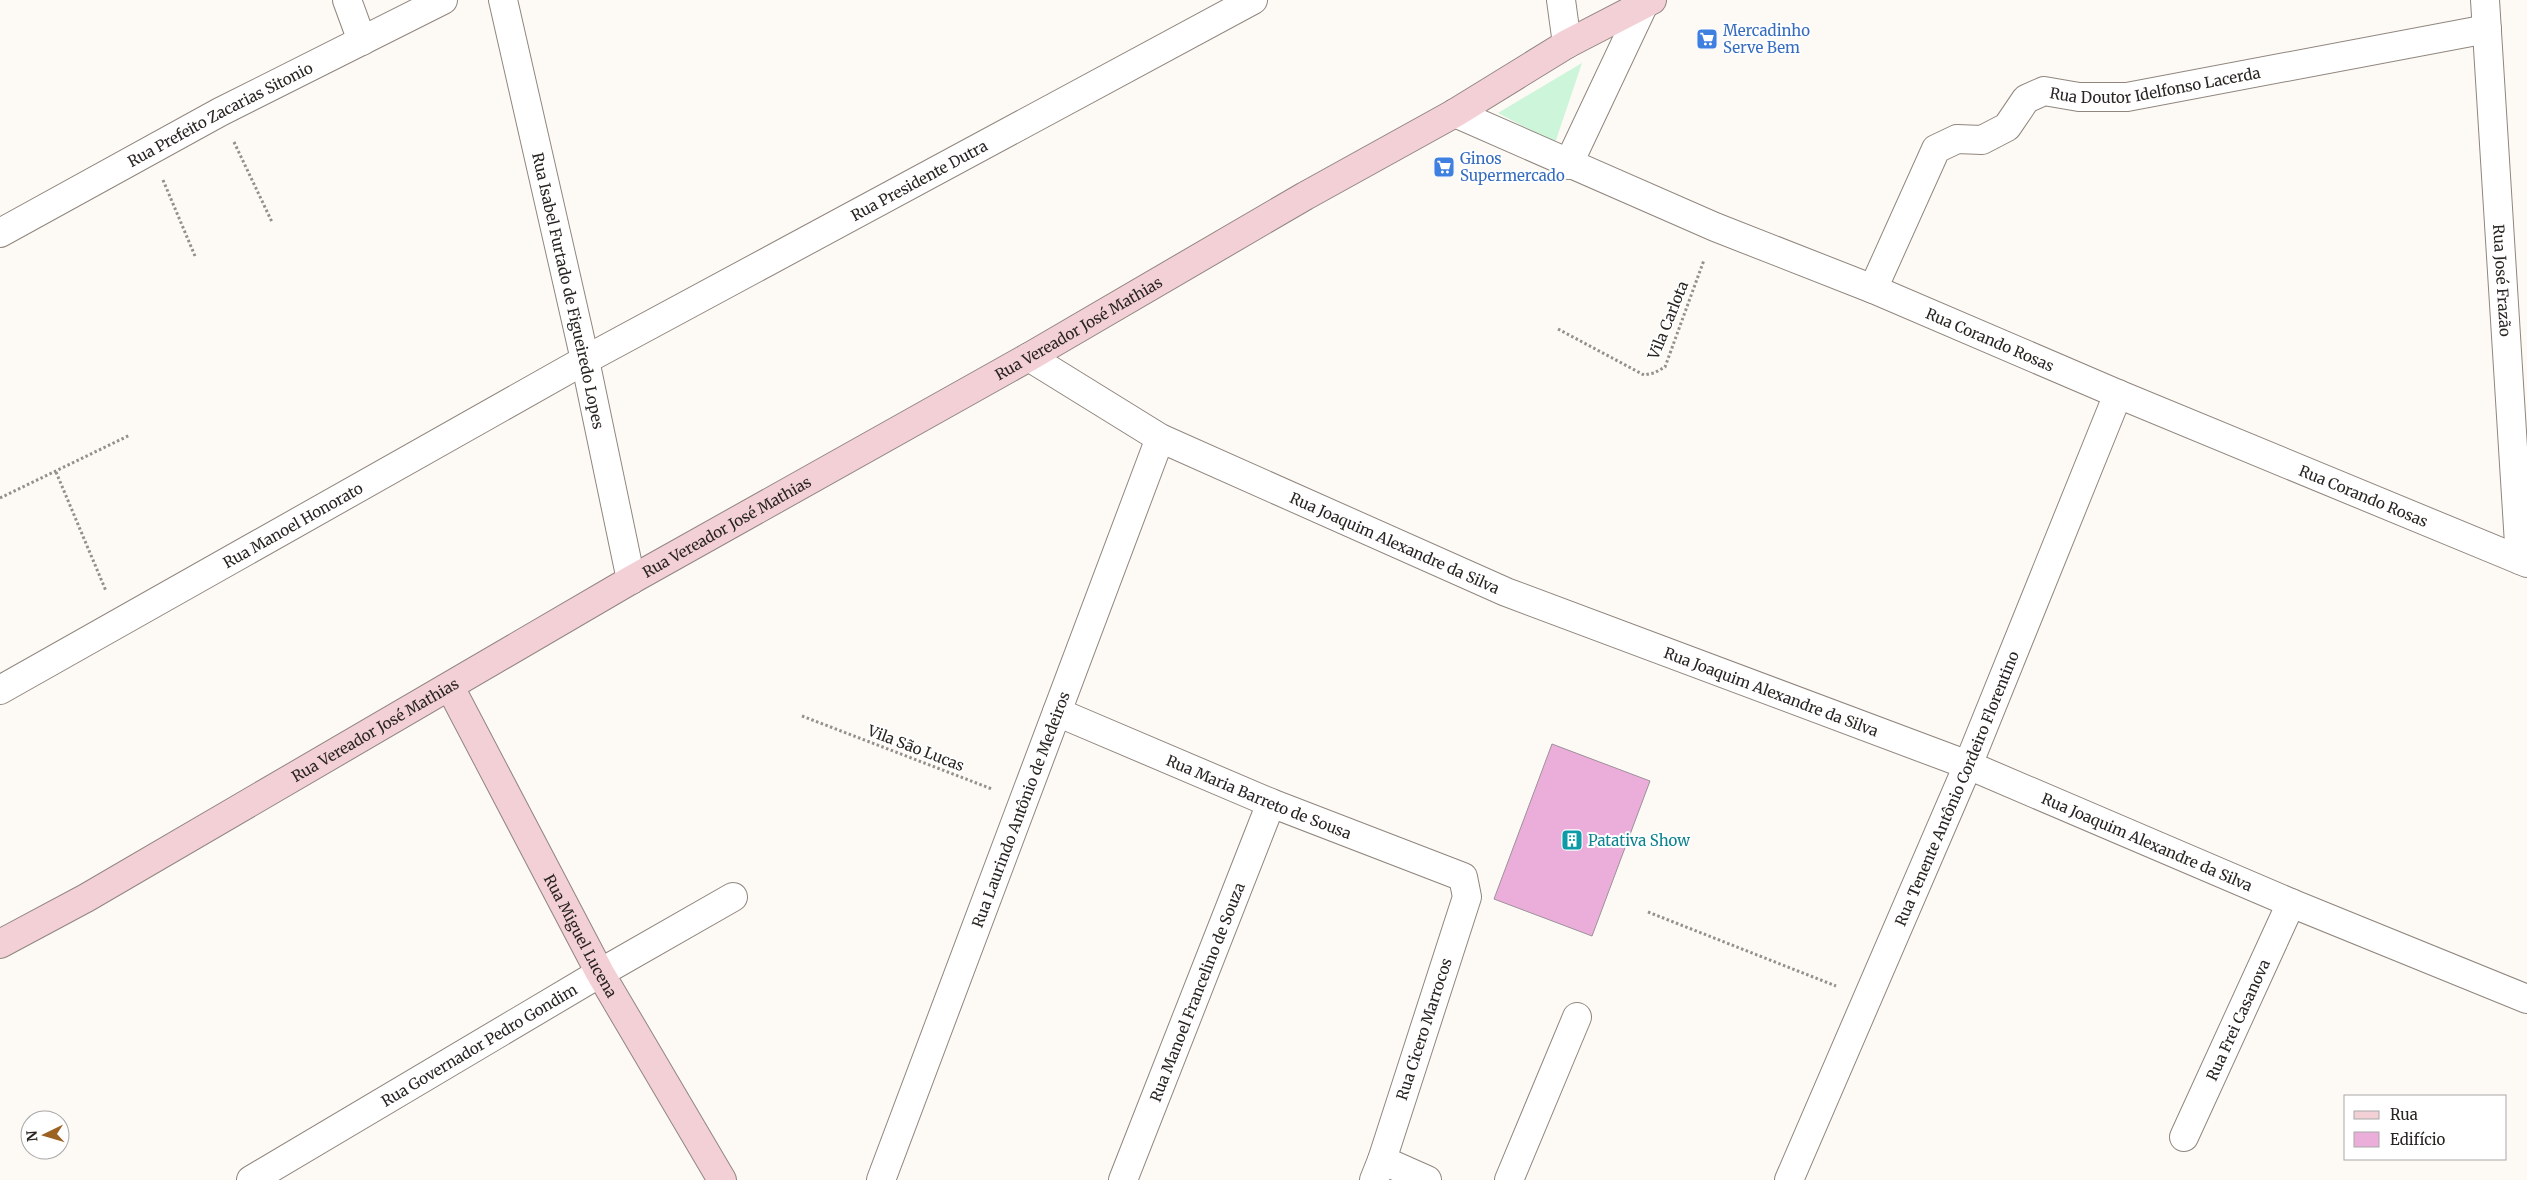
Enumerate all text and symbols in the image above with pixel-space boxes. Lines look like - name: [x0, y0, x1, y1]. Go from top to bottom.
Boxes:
- place label: Mercadinho Serve Bem: [1723, 21, 1810, 57]
- supermarket icon: Mercadinho Serve Bem: [1695, 27, 1719, 51]
- street label: Rua Prefeito Zacarias Sitonio: [124, 58, 316, 171]
- street label: Rua Doutor Idelfonso Lacerda: [2048, 63, 2262, 107]
- street label: Rua Presidente Dutra: [847, 136, 990, 225]
- place label: Ginos Supermercado: [1460, 149, 1565, 185]
- street label: Rua Isabel Furtado de Figueiredo Lopes: [529, 151, 609, 431]
- supermarket icon: Ginos Supermercado: [1432, 155, 1456, 179]
- street label: Rua José Frazão: [2490, 224, 2516, 338]
- street label: Rua Vereador José Mathias: [991, 272, 1165, 384]
- street label: Vila Carlota: [1643, 278, 1692, 363]
- street label: Rua Corando Rosas: [1923, 303, 2057, 375]
- street label: Rua Corando Rosas: [2296, 460, 2431, 531]
- street label: Rua Vereador José Mathias: [639, 472, 814, 581]
- street label: Rua Manoel Honorato: [219, 478, 366, 572]
- street label: Rua Joaquim Alexandre da Silva: [1287, 488, 1503, 597]
- street label: Rua Joaquim Alexandre da Silva: [1661, 643, 1881, 740]
- street label: Rua Tenente Antônio Cordeiro Florentino: [1890, 648, 2023, 929]
- street label: Rua Vereador José Mathias: [288, 673, 462, 786]
- street label: Rua Laurindo Antônio de Medeiros: [967, 689, 1073, 930]
- street label: Vila São Lucas: [864, 720, 967, 775]
- street label: Rua Maria Barreto de Sousa: [1164, 750, 1354, 843]
- street label: Rua Joaquim Alexandre da Silva: [2039, 788, 2256, 895]
- building icon: Patativa Show: [1560, 828, 1584, 852]
- place label: Patativa Show: [1588, 831, 1690, 850]
- street label: Rua Miguel Lucena: [540, 871, 622, 1001]
- street label: Rua Manoel Francelino de Souza: [1145, 880, 1248, 1104]
- street label: Rua Cicero Marrocos: [1392, 956, 1456, 1102]
- street label: Rua Frei Casanova: [2202, 956, 2274, 1083]
- street label: Rua Governador Pedro Gondim: [378, 979, 580, 1110]
- legend: [2344, 1095, 2507, 1160]
- text: Rua: [2390, 1105, 2418, 1124]
- north arrow: [20, 1110, 70, 1160]
- text: N: [23, 1130, 41, 1142]
- text: Edifício: [2390, 1130, 2446, 1149]

